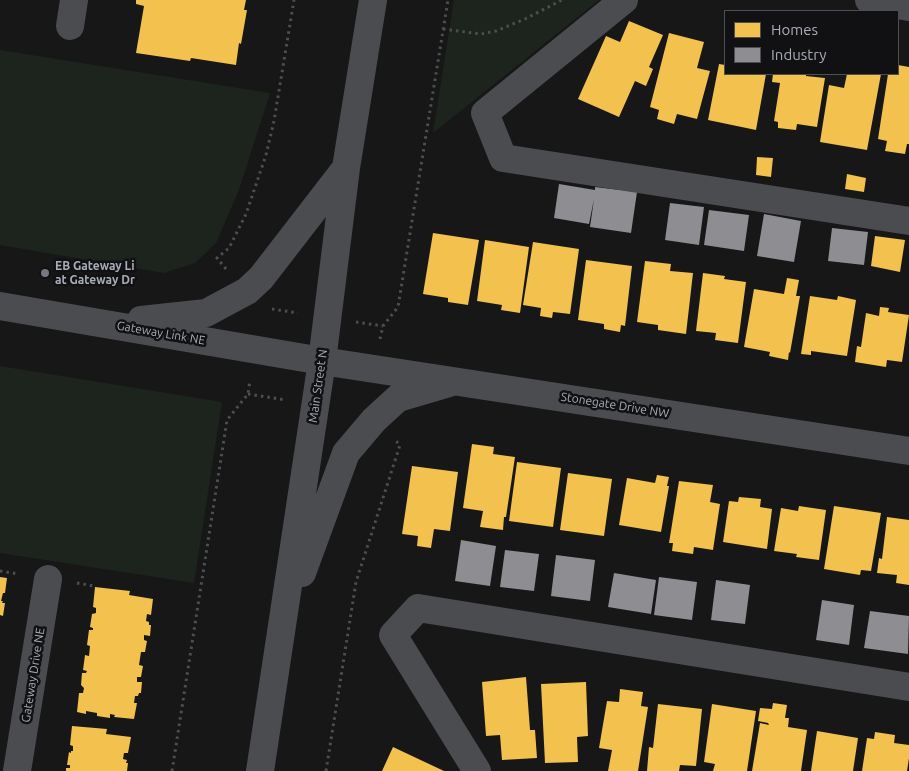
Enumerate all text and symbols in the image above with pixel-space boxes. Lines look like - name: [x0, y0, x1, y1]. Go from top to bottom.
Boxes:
- legend: [724, 10, 899, 75]
- text: Homes: [771, 21, 818, 38]
- text: Industry: [771, 46, 826, 63]
- place label: EB Gateway Li at Gateway Dr: [55, 259, 135, 287]
- marker: EB Gateway Li at Gateway Dr: [39, 267, 51, 279]
- street label: Gateway Link NE: [116, 318, 206, 348]
- street label: Main Street N: [306, 348, 330, 424]
- street label: Stonegate Drive NW: [560, 389, 670, 421]
- street label: Gateway Drive NE: [18, 627, 48, 723]

